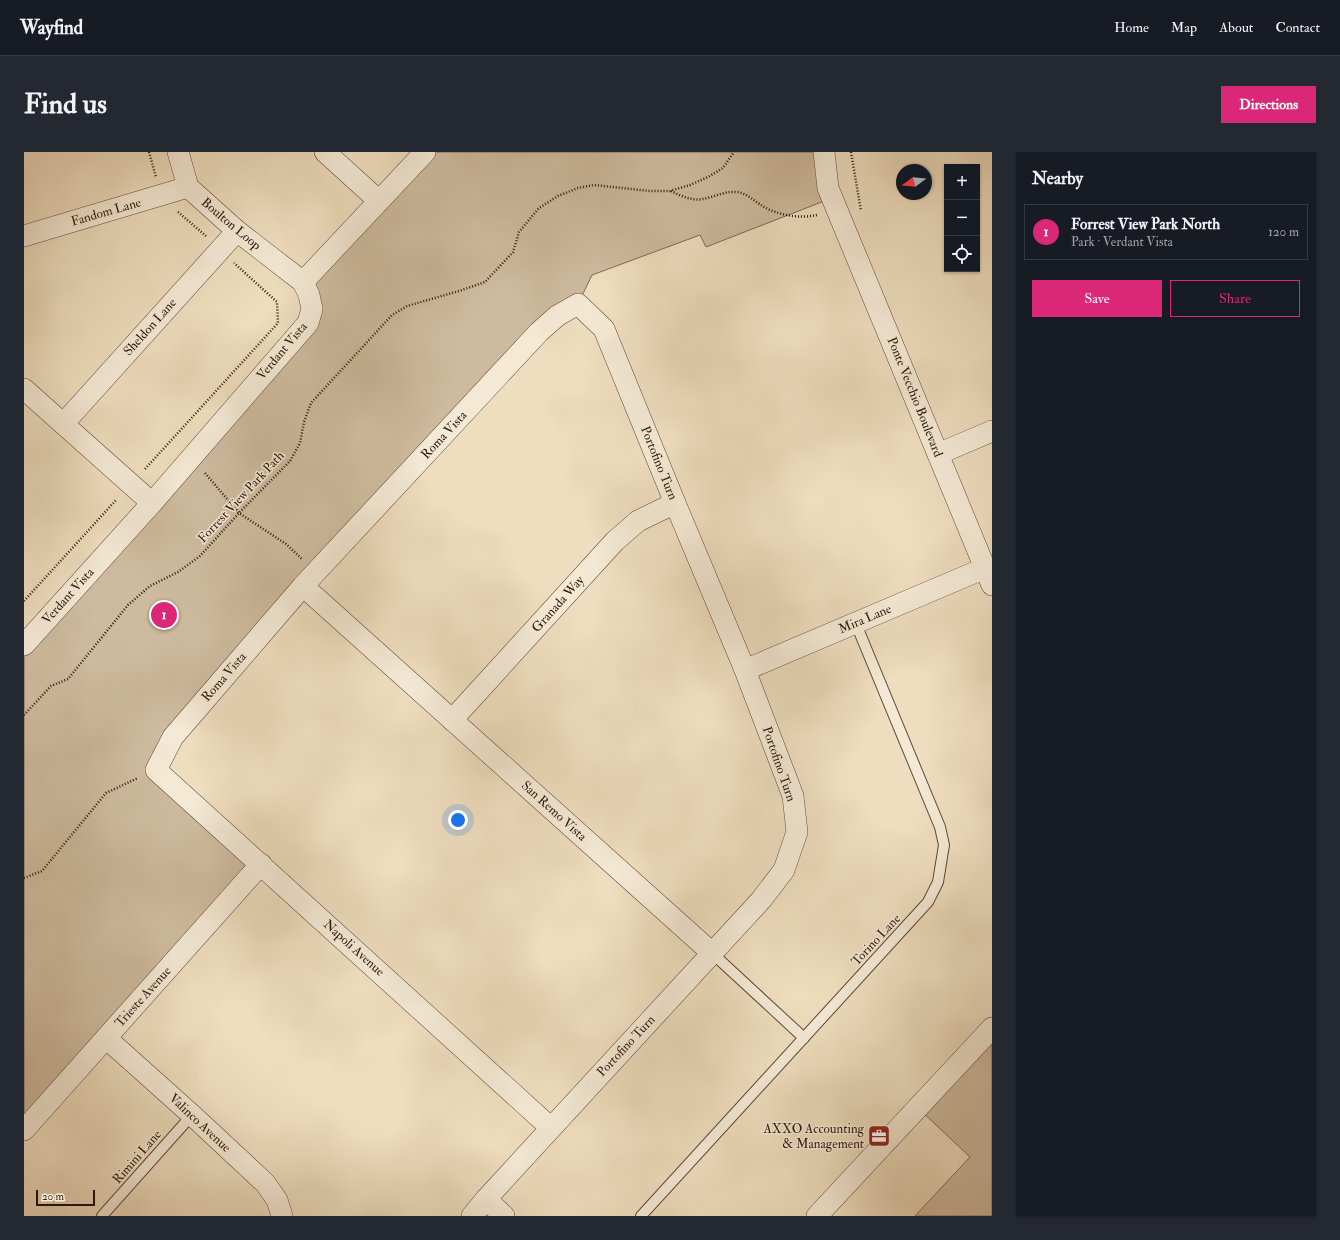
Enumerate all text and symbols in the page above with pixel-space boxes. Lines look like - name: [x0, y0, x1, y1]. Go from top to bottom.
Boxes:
- text: Wayfind: [20, 16, 83, 40]
- text: Home: [1114, 19, 1149, 36]
- text: Map: [1171, 19, 1197, 36]
- text: About: [1219, 19, 1253, 36]
- text: Contact: [1275, 19, 1320, 36]
- button: Directions: [1221, 86, 1316, 123]
- text: Find us: [24, 87, 107, 122]
- north arrow: [896, 164, 932, 200]
- map controls: [944, 164, 980, 272]
- button: +: [944, 164, 980, 200]
- text: Nearby: [1032, 168, 1083, 189]
- street label: Fandom Lane: [69, 194, 143, 230]
- street label: Boulton Loop: [197, 194, 265, 255]
- button: −: [944, 200, 980, 236]
- text: Forrest View Park North: [1071, 215, 1220, 234]
- text: 1: [1044, 224, 1048, 240]
- text: 120 m: [1268, 224, 1299, 240]
- text: Park · Verdant Vista: [1071, 234, 1173, 250]
- button: locate: [944, 236, 980, 272]
- button: Save: [1032, 280, 1162, 317]
- button: Share: [1170, 280, 1300, 317]
- street label: Sheldon Lane: [120, 295, 180, 359]
- street label: Verdant Vista: [253, 318, 311, 383]
- street label: Ponte Vecchio Boulevard: [884, 335, 947, 460]
- street label: Roma Vista: [418, 407, 471, 462]
- street label: Portofino Turn: [637, 424, 681, 502]
- street label: Forrest View Park Path: [194, 448, 288, 546]
- street label: Verdant Vista: [39, 564, 98, 627]
- street label: Granada Way: [528, 572, 589, 636]
- pin: 1: [151, 600, 177, 630]
- street label: Mira Lane: [836, 601, 894, 637]
- street label: Roma Vista: [198, 649, 250, 705]
- street label: Portofino Turn: [759, 724, 799, 804]
- street label: San Remo Vista: [518, 778, 590, 845]
- your location: [448, 810, 468, 830]
- street label: Torino Lane: [848, 910, 904, 969]
- street label: Napoli Avenue: [320, 916, 388, 981]
- street label: Trieste Avenue: [111, 963, 175, 1031]
- street label: Portofino Turn: [593, 1012, 659, 1080]
- street label: Valinco Avenue: [166, 1090, 235, 1156]
- place label: AXXO Accounting & Management: [763, 1121, 865, 1152]
- office icon: AXXO Accounting & Management: [866, 1123, 892, 1149]
- street label: Rimini Lane: [109, 1126, 165, 1187]
- scale bar: [36, 1188, 95, 1207]
- text: 20 m: [42, 1190, 64, 1203]

